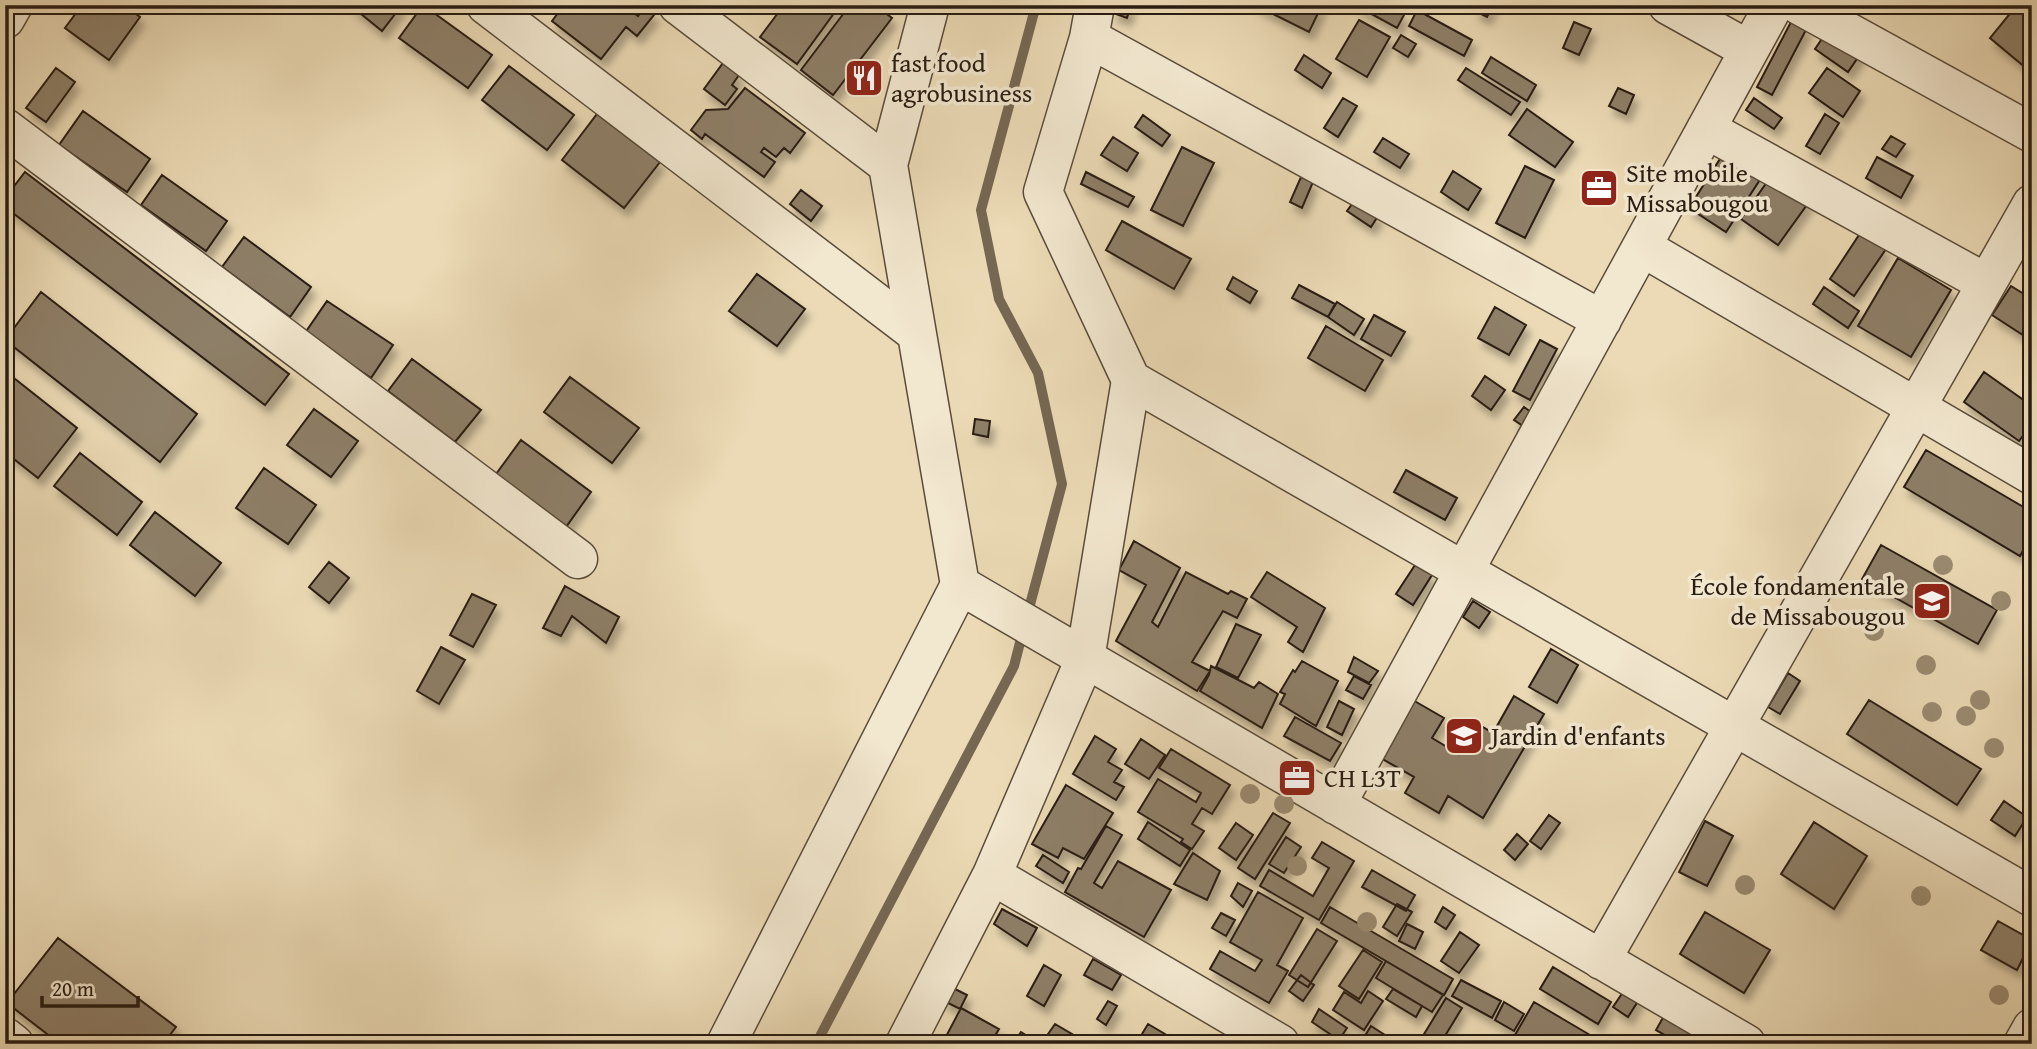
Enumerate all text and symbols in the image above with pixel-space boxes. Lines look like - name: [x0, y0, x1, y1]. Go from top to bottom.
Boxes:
- place label: fast food agrobusiness: [891, 43, 1032, 112]
- restaurant icon: fast food agrobusiness: [843, 57, 885, 99]
- place label: Site mobile Missabougou: [1626, 153, 1769, 222]
- office icon: Site mobile Missabougou: [1578, 167, 1620, 209]
- place label: École fondamentale de Missabougou: [1690, 566, 1905, 635]
- school or university icon: École fondamentale de Missabougou: [1911, 580, 1953, 622]
- school or university icon: Jardin d'enfants: [1443, 715, 1485, 757]
- place label: Jardin d'enfants: [1488, 716, 1666, 755]
- office icon: CH L3T: [1276, 757, 1318, 799]
- place label: CH L3T: [1324, 758, 1401, 797]
- scale bar: [42, 965, 138, 1009]
- text: 20 m: [52, 973, 94, 1004]

